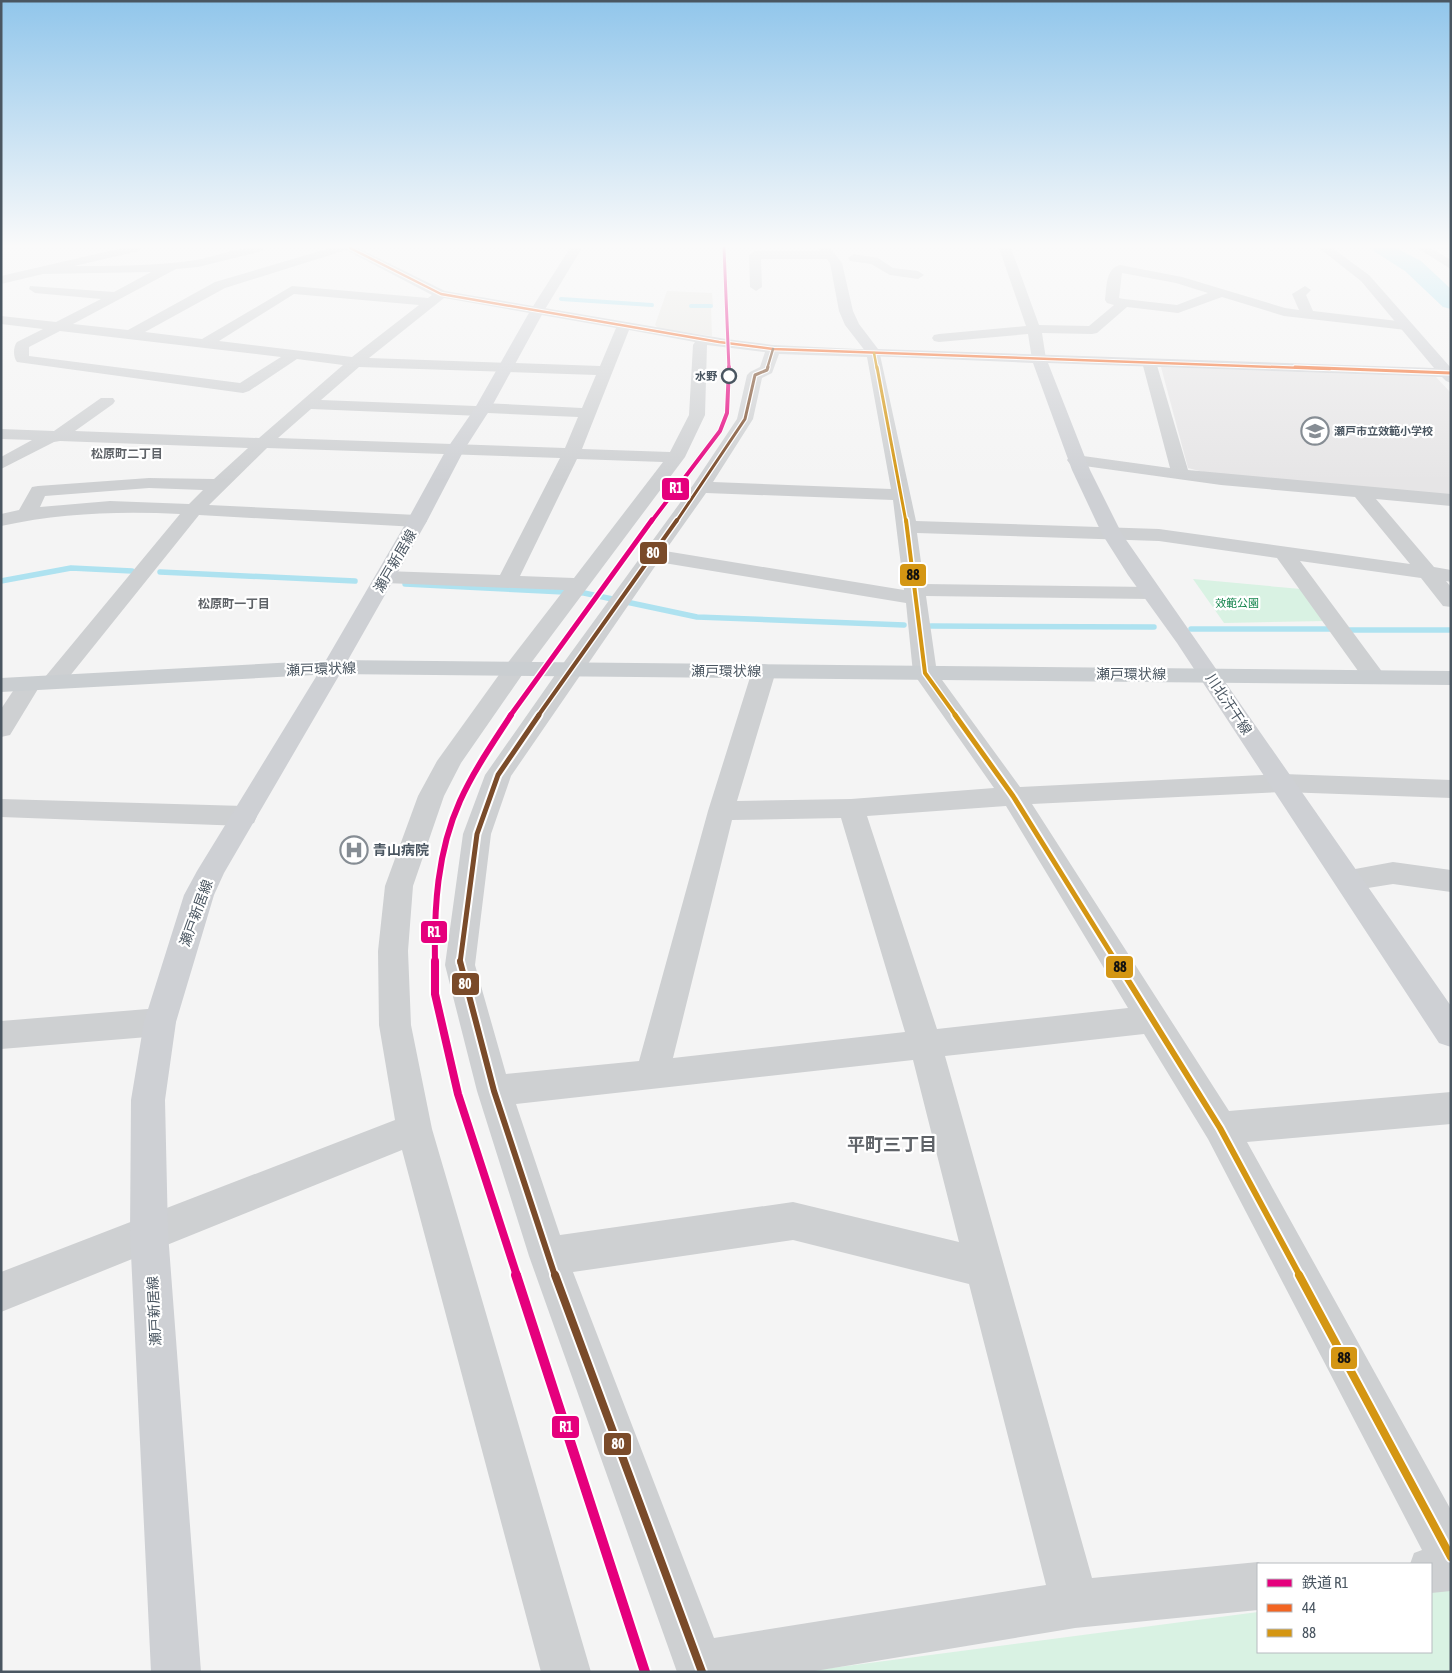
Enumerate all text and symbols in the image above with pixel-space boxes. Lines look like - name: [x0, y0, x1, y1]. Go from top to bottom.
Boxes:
- marker: 水野: [721, 368, 737, 384]
- place label: 水野: [695, 370, 718, 382]
- school or university icon: 瀬戸市立效範小学校: [1300, 416, 1330, 446]
- place label: 瀬戸市立效範小学校: [1334, 425, 1433, 437]
- district label: 松原町二丁目: [91, 447, 163, 461]
- line badge: R1: [661, 477, 690, 501]
- text: R1: [669, 480, 683, 496]
- street label: 瀬戸新居線: [371, 527, 419, 595]
- line badge: 80: [639, 541, 668, 565]
- text: 80: [646, 545, 660, 561]
- line badge: 88: [899, 563, 927, 587]
- text: 88: [906, 567, 920, 583]
- district label: 松原町一丁目: [198, 597, 270, 611]
- park label: 效範公園: [1215, 597, 1259, 609]
- street label: 瀬戸環状線: [286, 660, 356, 678]
- street label: 瀬戸環状線: [691, 663, 761, 679]
- street label: 瀬戸環状線: [1096, 666, 1166, 682]
- street label: 川北汗干線: [1203, 671, 1255, 737]
- hospital icon: 青山病院: [339, 835, 369, 865]
- place label: 青山病院: [373, 842, 429, 858]
- street label: 瀬戸新居線: [177, 877, 215, 949]
- line badge: R1: [420, 920, 448, 944]
- text: R1: [427, 924, 441, 940]
- line badge: 88: [1105, 955, 1134, 979]
- text: 88: [1113, 959, 1127, 975]
- line badge: 80: [451, 972, 480, 996]
- text: 80: [458, 976, 472, 992]
- district label: 平町三丁目: [847, 1134, 937, 1155]
- street label: 瀬戸新居線: [144, 1276, 164, 1346]
- line badge: 88: [1330, 1346, 1358, 1370]
- text: 88: [1337, 1350, 1351, 1366]
- line badge: R1: [551, 1415, 580, 1439]
- text: R1: [559, 1419, 573, 1435]
- line badge: 80: [603, 1432, 632, 1456]
- text: 80: [611, 1436, 625, 1452]
- legend: [1257, 1563, 1432, 1653]
- text: 鉄道 R1: [1302, 1574, 1349, 1591]
- text: 44: [1302, 1599, 1316, 1616]
- text: 88: [1302, 1624, 1316, 1641]

